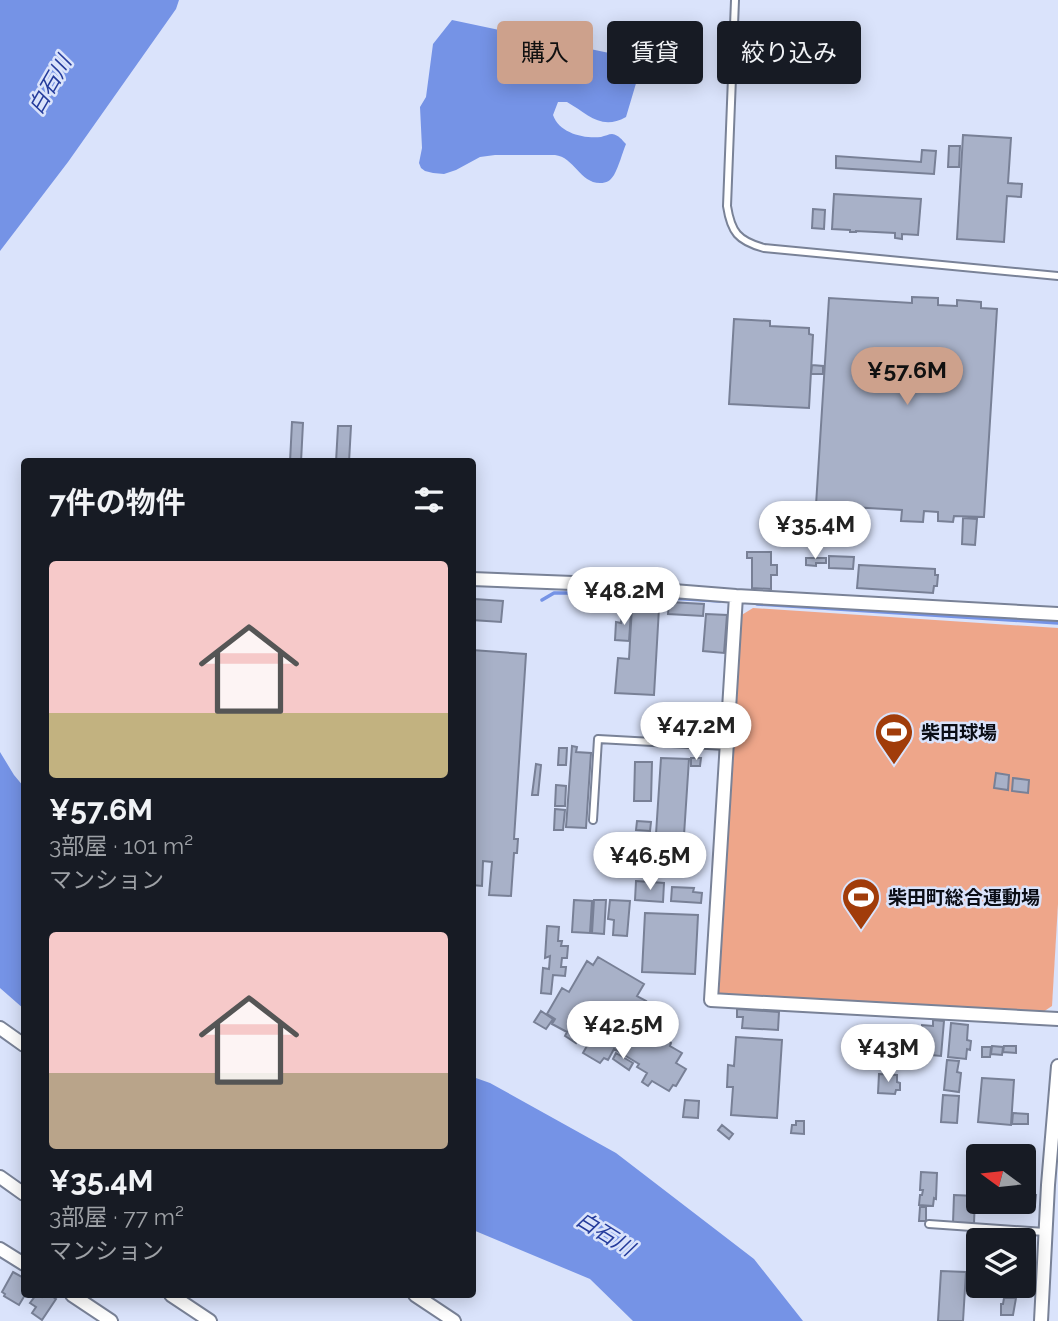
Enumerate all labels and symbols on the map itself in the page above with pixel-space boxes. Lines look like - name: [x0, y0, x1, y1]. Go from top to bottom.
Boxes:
- water label: 白石川: [23, 49, 77, 118]
- pin: ¥57.6M: [850, 348, 964, 407]
- pin: ¥35.4M: [758, 502, 872, 561]
- pin: ¥48.2M: [567, 568, 681, 627]
- pin: ¥47.2M: [639, 702, 753, 762]
- sports icon: 柴田球場: [873, 711, 915, 766]
- place label: 柴田球場: [921, 721, 997, 743]
- pin: ¥46.5M: [593, 832, 707, 892]
- sports icon: 柴田町総合運動場: [840, 876, 882, 931]
- place label: 柴田町総合運動場: [888, 886, 1040, 908]
- pin: ¥42.5M: [566, 1002, 680, 1061]
- pin: ¥43M: [847, 1024, 929, 1084]
- north arrow: [966, 1144, 1036, 1214]
- water label: 白石川: [572, 1206, 640, 1262]

